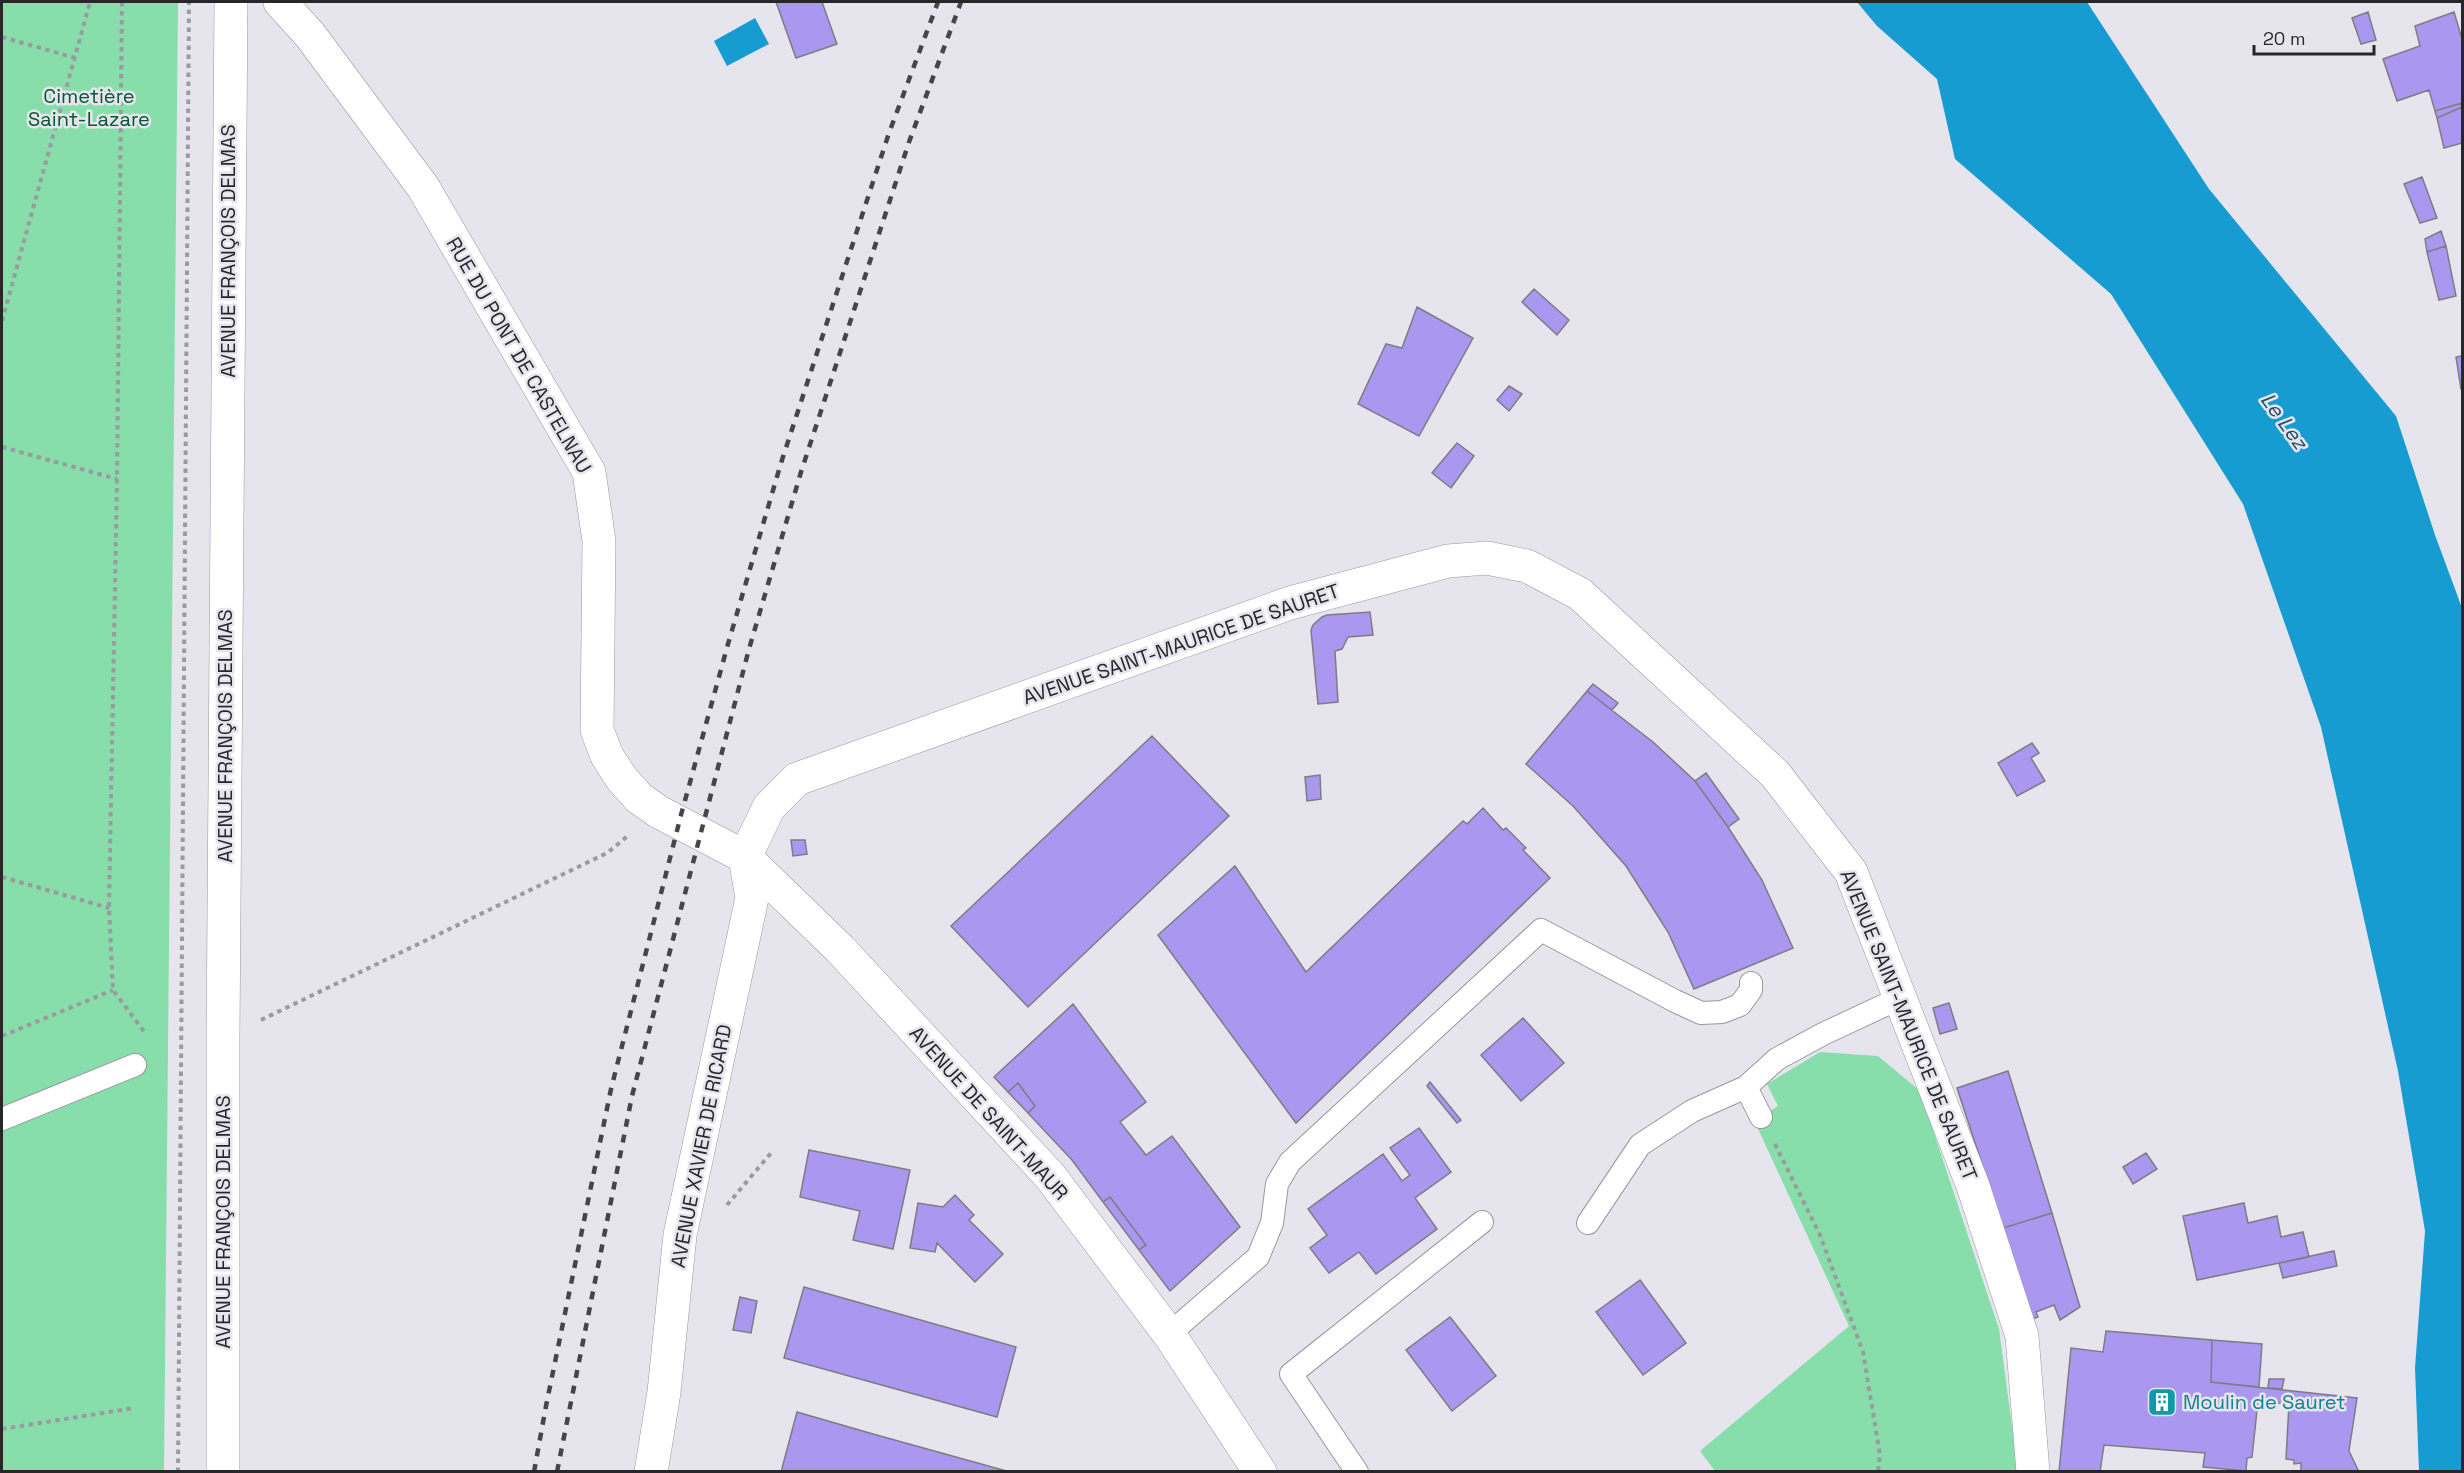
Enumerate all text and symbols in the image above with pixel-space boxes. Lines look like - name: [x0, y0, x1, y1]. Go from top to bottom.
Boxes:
- scale bar: [2254, 18, 2374, 56]
- text: 20 m: [2263, 27, 2306, 50]
- park label: Cimetière Saint-Lazare: [28, 83, 150, 132]
- street label: AVENUE FRANÇOIS DELMAS: [215, 124, 241, 378]
- street label: RUE DU PONT DE CASTELNAU: [441, 232, 597, 478]
- water label: Le Lez: [2255, 387, 2315, 456]
- street label: AVENUE SAINT-MAURICE DE SAURET: [1019, 577, 1343, 711]
- street label: AVENUE FRANÇOIS DELMAS: [212, 609, 238, 863]
- street label: AVENUE SAINT-MAURICE DE SAURET: [1835, 866, 1984, 1185]
- street label: AVENUE DE SAINT-MAUR: [904, 1020, 1074, 1206]
- street label: AVENUE XAVIER DE RICARD: [665, 1022, 737, 1270]
- street label: AVENUE FRANÇOIS DELMAS: [210, 1095, 236, 1349]
- building icon: Moulin de Sauret: [2146, 1386, 2178, 1418]
- place label: Moulin de Sauret: [2183, 1389, 2346, 1415]

